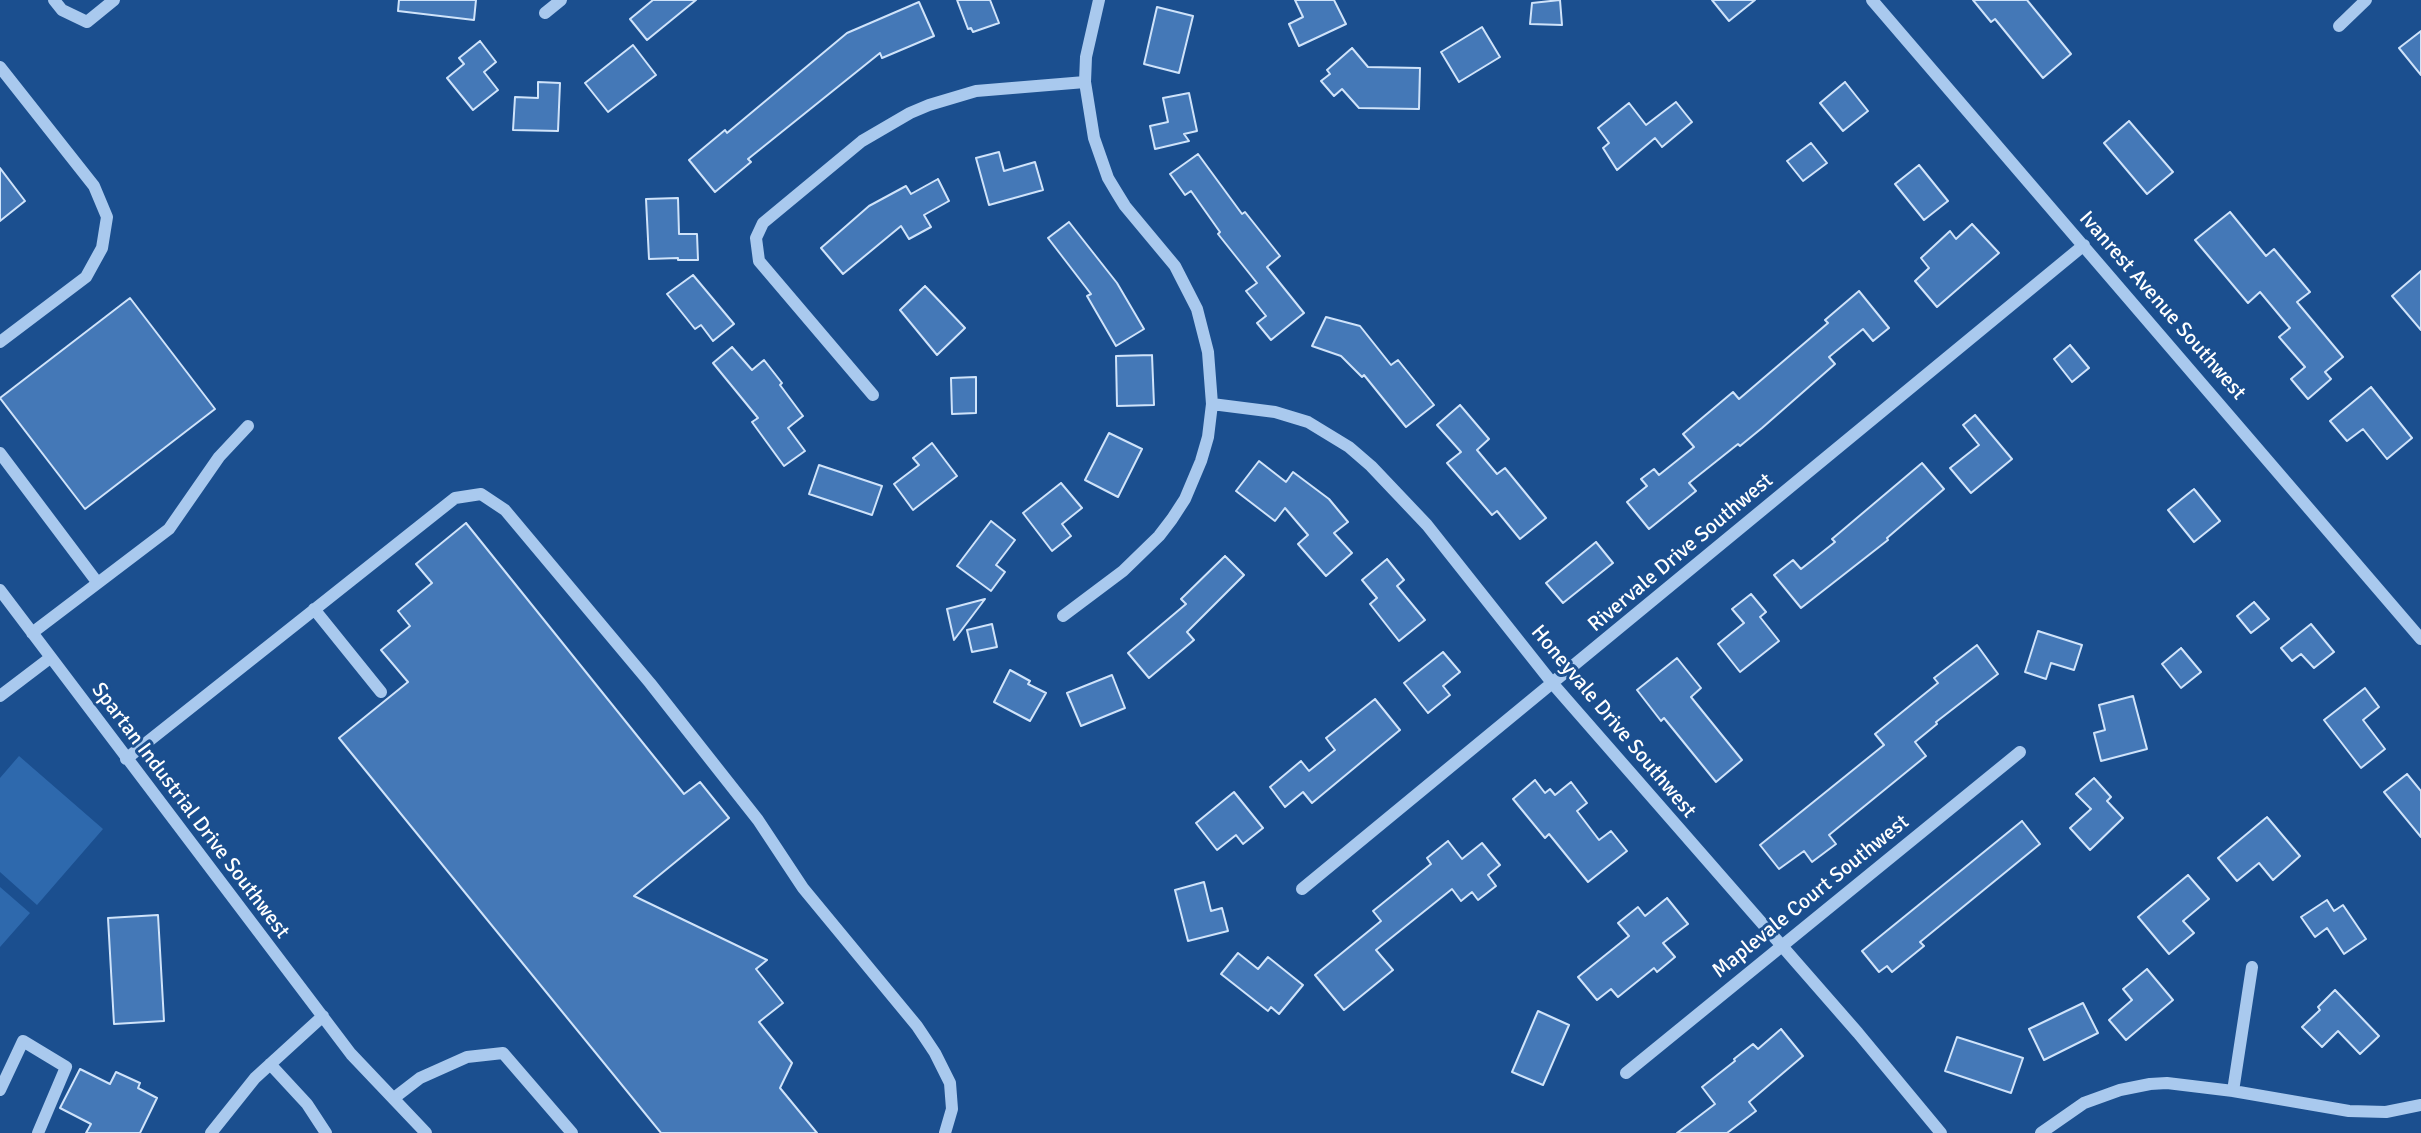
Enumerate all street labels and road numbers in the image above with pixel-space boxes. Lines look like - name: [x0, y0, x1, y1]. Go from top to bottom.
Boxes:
- street label: Ivanrest Avenue Southwest: [2073, 207, 2251, 405]
- street label: Rivervale Drive Southwest: [1583, 468, 1779, 638]
- street label: Honeyvale Drive Southwest: [1525, 620, 1701, 824]
- street label: Spartan Industrial Drive Southwest: [86, 678, 294, 944]
- street label: Maplevale Court Southwest: [1708, 810, 1914, 984]

